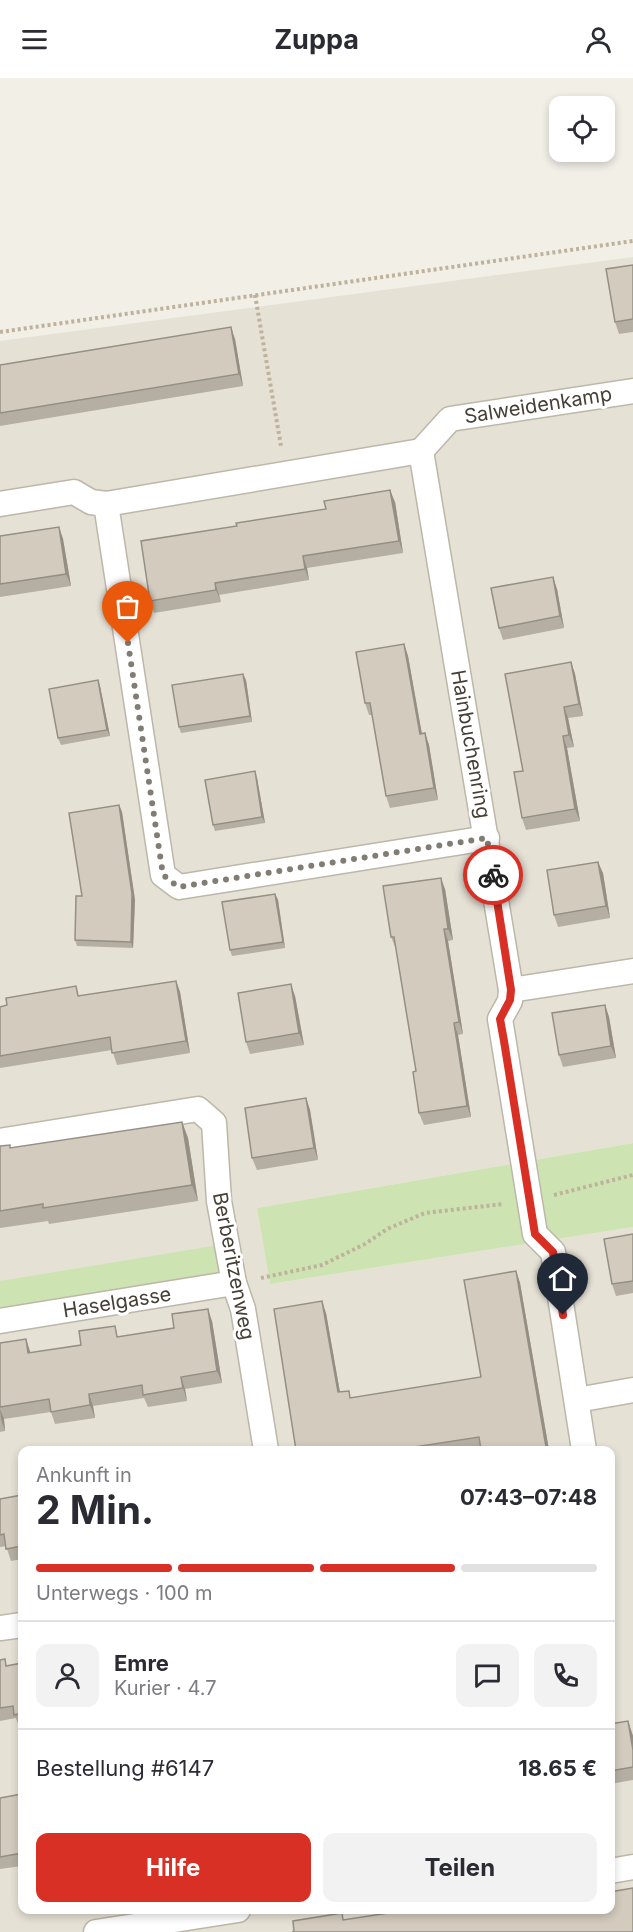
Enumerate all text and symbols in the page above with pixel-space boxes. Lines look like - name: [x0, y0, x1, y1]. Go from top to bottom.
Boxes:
- icon: menu: [18, 23, 51, 56]
- text: Zuppa: [274, 23, 359, 56]
- icon: person: [582, 23, 615, 56]
- map controls: [549, 96, 615, 162]
- button: locate: [549, 96, 615, 162]
- street label: Salweidenkamp: [462, 381, 614, 429]
- pin: [102, 581, 153, 643]
- icon: bag: [111, 590, 144, 623]
- street label: Hainbuchenring: [446, 668, 496, 820]
- courier: [463, 845, 523, 905]
- icon: bike: [477, 859, 510, 892]
- street label: Berberitzenweg: [208, 1190, 260, 1342]
- pin: [537, 1253, 588, 1315]
- icon: home: [546, 1262, 579, 1295]
- street label: Haselgasse: [61, 1282, 173, 1322]
- text: Ankunft in: [36, 1463, 132, 1487]
- text: 07:43–07:48: [460, 1484, 597, 1510]
- text: 2 Min.: [36, 1486, 154, 1533]
- text: Unterwegs · 100 m: [36, 1581, 212, 1605]
- button: person: [36, 1644, 99, 1707]
- button: chat: [456, 1644, 519, 1707]
- button: phone: [534, 1644, 597, 1707]
- text: Emre: [114, 1650, 169, 1676]
- text: Kurier · 4.7: [114, 1676, 217, 1700]
- text: Bestellung #6147: [36, 1755, 214, 1781]
- text: 18.65 €: [518, 1755, 597, 1781]
- button: Hilfe: [36, 1833, 311, 1902]
- button: Teilen: [323, 1833, 597, 1902]

